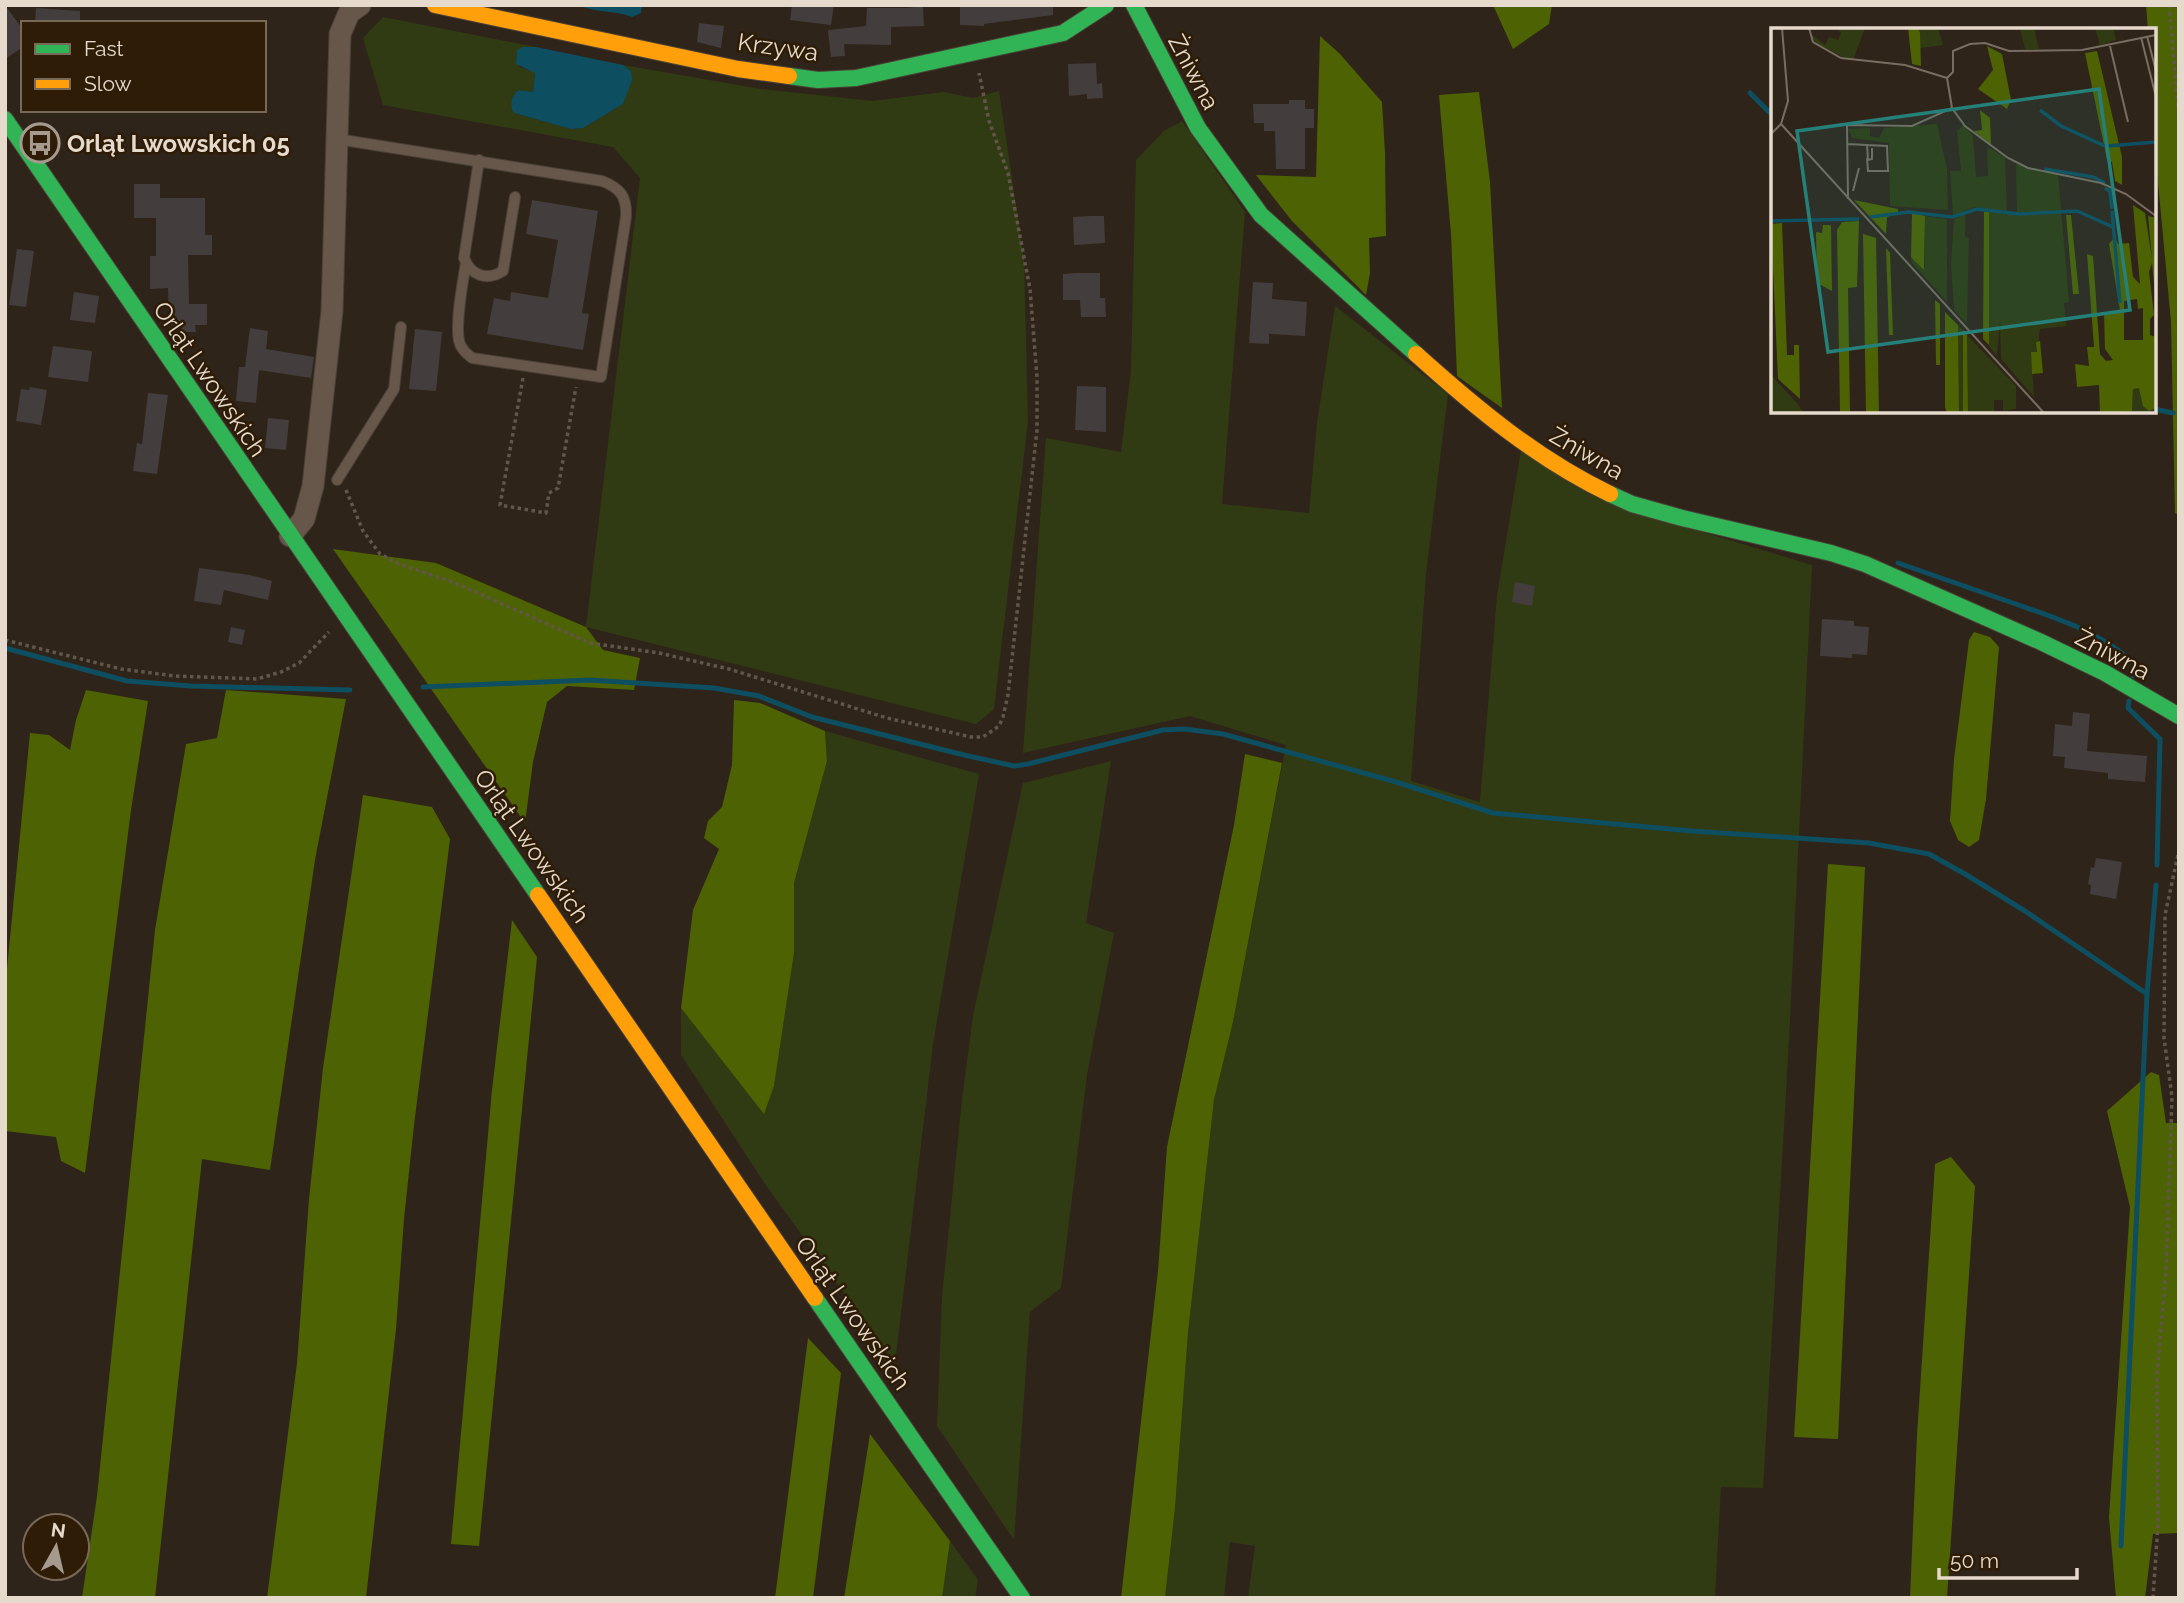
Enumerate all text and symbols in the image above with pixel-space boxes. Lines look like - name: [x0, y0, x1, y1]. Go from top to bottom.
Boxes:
- legend: [21, 21, 266, 112]
- street label: Krzywa: [736, 27, 820, 67]
- inset map: [1771, 28, 2156, 413]
- street label: Żniwna: [1162, 30, 1226, 114]
- text: Fast: [84, 36, 124, 61]
- text: Slow: [84, 71, 132, 96]
- bus stop icon: Orląt Lwowskich 05: [19, 122, 61, 164]
- place label: Orląt Lwowskich 05: [67, 129, 290, 158]
- street label: Orląt Lwowskich: [147, 296, 273, 462]
- street label: Żniwna: [1545, 420, 1629, 486]
- street label: Żniwna: [2071, 622, 2155, 686]
- street label: Orląt Lwowskich: [468, 764, 596, 928]
- street label: Orląt Lwowskich: [789, 1231, 917, 1395]
- north arrow: [21, 1512, 91, 1582]
- text: N: [50, 1518, 67, 1542]
- scale bar: [1939, 1536, 2077, 1580]
- text: 50 m: [1950, 1548, 1999, 1573]

